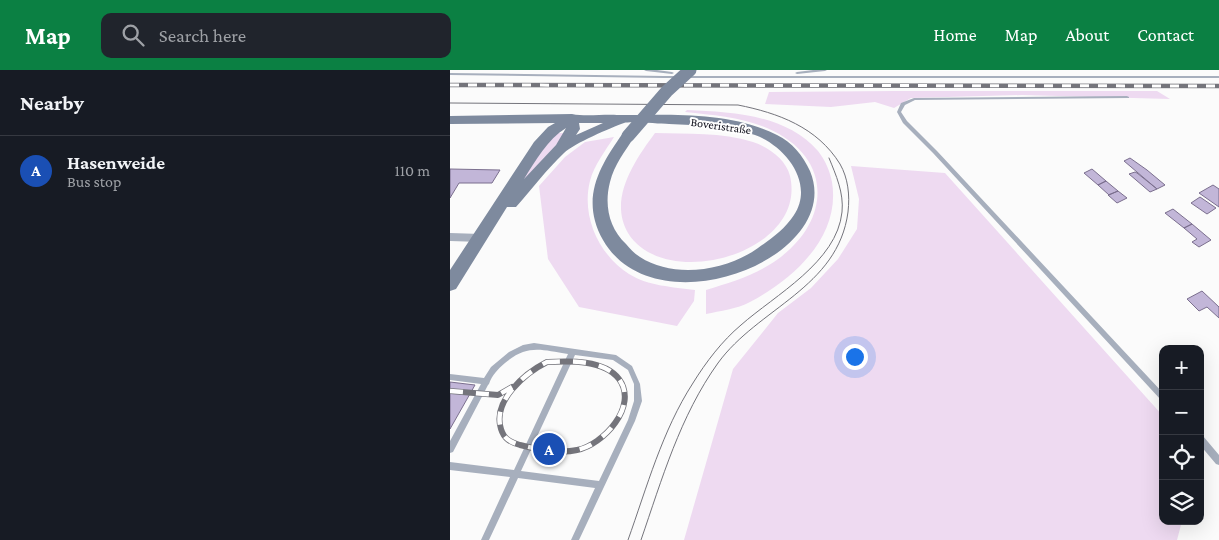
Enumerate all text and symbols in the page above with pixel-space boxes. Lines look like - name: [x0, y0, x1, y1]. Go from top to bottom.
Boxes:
- search box: [101, 13, 451, 58]
- icon: search: [119, 21, 147, 49]
- text: Map: [25, 22, 71, 49]
- text: Search here: [159, 25, 246, 46]
- text: Home: [934, 25, 977, 45]
- text: Map: [1005, 25, 1037, 45]
- text: About: [1065, 25, 1109, 45]
- text: Contact: [1137, 25, 1194, 45]
- text: Nearby: [20, 91, 84, 115]
- street label: Boveristraße: [690, 115, 752, 137]
- text: Hasenweide: [67, 152, 165, 173]
- text: A: [31, 162, 41, 179]
- text: 110 m: [394, 162, 430, 179]
- text: Bus stop: [67, 173, 121, 190]
- your location: [842, 344, 868, 370]
- map controls: [1159, 345, 1204, 525]
- button: +: [1159, 345, 1204, 390]
- button: −: [1159, 390, 1204, 435]
- pin: A: [533, 430, 565, 468]
- button: locate: [1159, 435, 1204, 480]
- button: layers: [1159, 480, 1204, 525]

